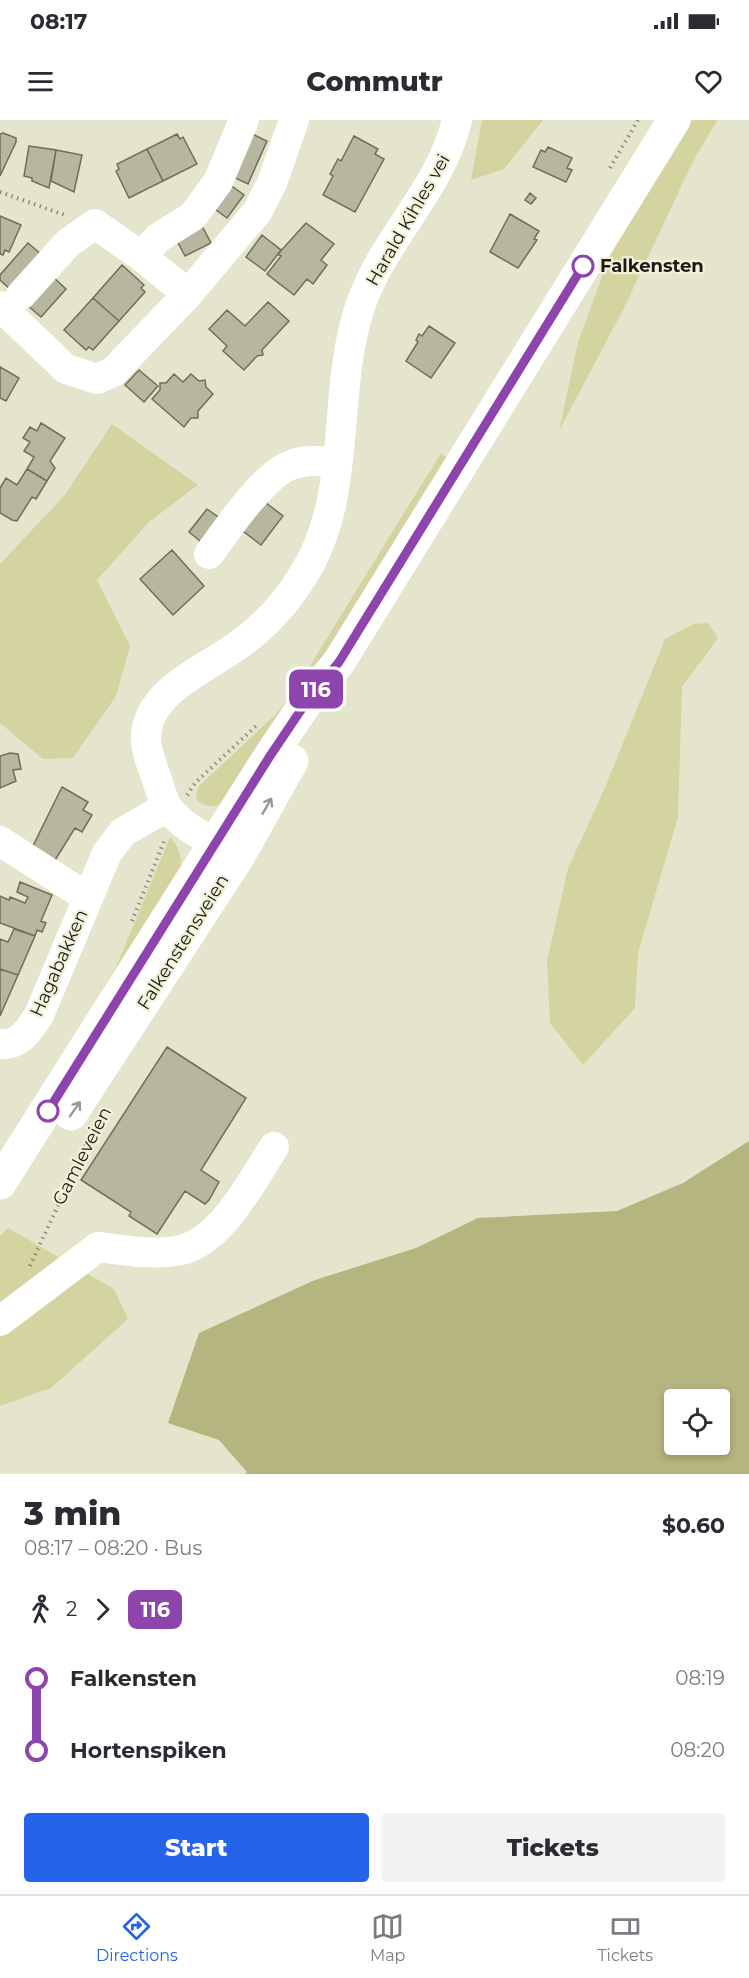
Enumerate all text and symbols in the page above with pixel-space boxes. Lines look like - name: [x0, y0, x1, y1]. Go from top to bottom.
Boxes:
- text: 08:17: [30, 8, 88, 35]
- icon: menu: [24, 65, 57, 98]
- text: Commutr: [306, 65, 443, 98]
- icon: heart: [692, 65, 725, 98]
- street label: Harald Kihles vei: [361, 150, 455, 290]
- marker: Falkensten: [572, 255, 594, 277]
- place label: Falkensten: [600, 255, 704, 277]
- line badge: 116: [282, 670, 350, 708]
- text: 116: [301, 677, 331, 702]
- one-way arrow: [261, 798, 273, 815]
- street label: Falkenstensveien: [132, 870, 234, 1014]
- street label: Hagabakken: [26, 906, 92, 1020]
- unlabelled marker: [37, 1100, 59, 1122]
- one-way arrow: [69, 1102, 81, 1118]
- street label: Gamleveien: [48, 1103, 116, 1209]
- map controls: [664, 1389, 730, 1455]
- button: locate: [664, 1389, 730, 1455]
- text: 3 min: [24, 1493, 121, 1533]
- text: $0.60: [662, 1512, 725, 1539]
- text: 08:17 – 08:20 · Bus: [24, 1536, 202, 1560]
- icon: walk: [24, 1593, 57, 1626]
- icon: forward: [86, 1593, 119, 1626]
- text: 2: [66, 1597, 77, 1621]
- text: 116: [140, 1597, 170, 1622]
- text: Falkensten: [70, 1665, 197, 1692]
- text: 08:19: [675, 1666, 725, 1690]
- text: Hortenspiken: [70, 1737, 227, 1764]
- text: 08:20: [670, 1738, 725, 1762]
- button: Start: [24, 1813, 369, 1882]
- button: Tickets: [381, 1813, 725, 1882]
- tab: Directions: [96, 1910, 178, 1965]
- tab: Map: [370, 1910, 405, 1965]
- tab: Tickets: [597, 1910, 653, 1965]

